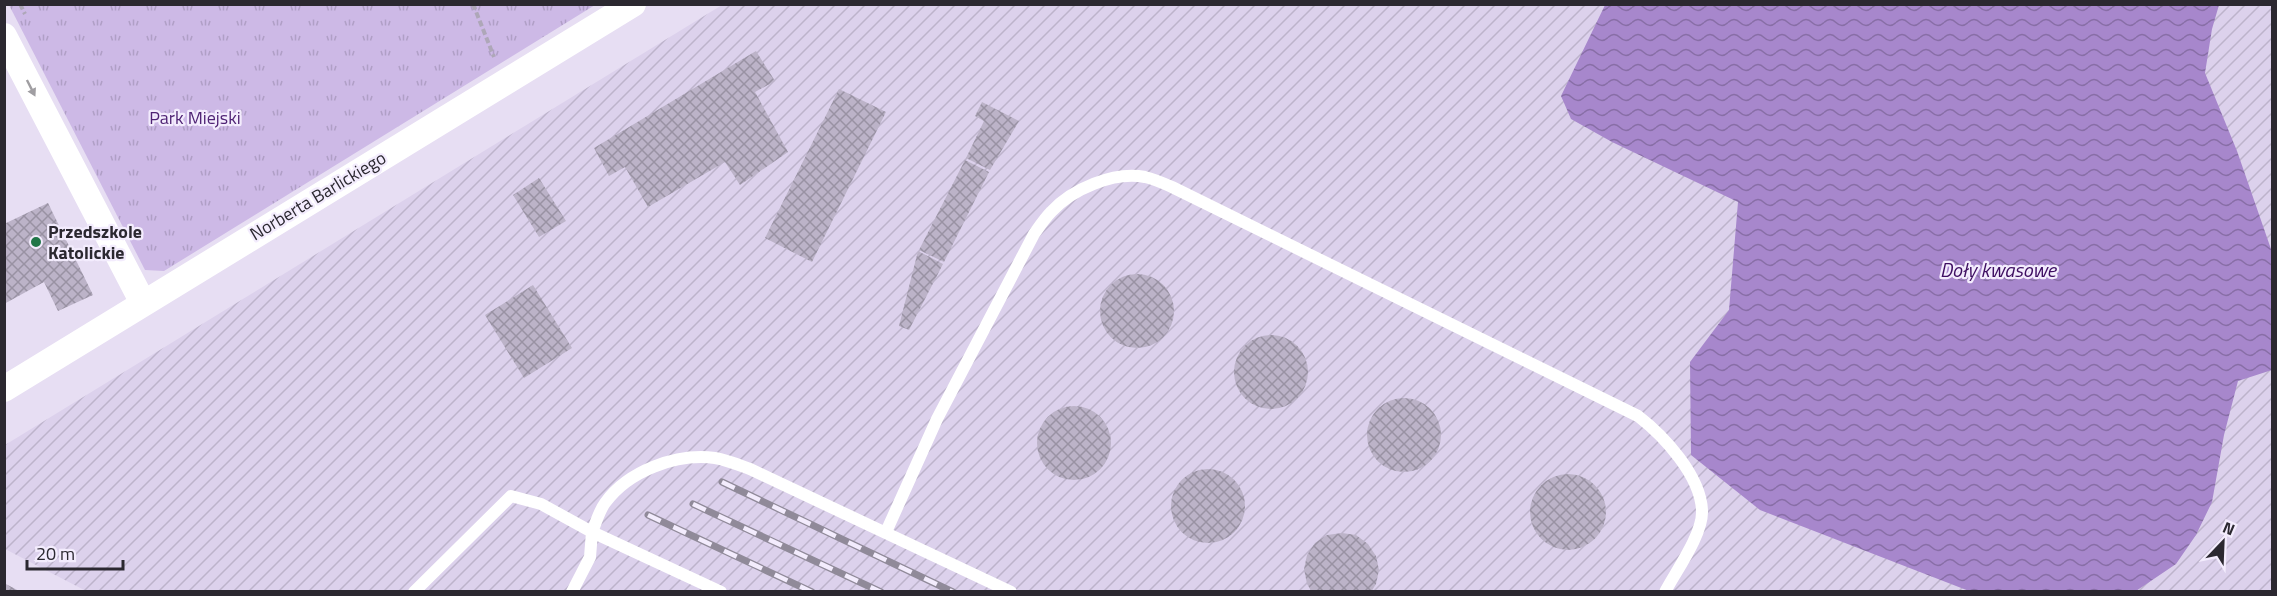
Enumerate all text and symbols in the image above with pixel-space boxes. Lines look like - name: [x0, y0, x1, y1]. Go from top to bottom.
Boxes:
- one-way arrow: [26, 79, 36, 97]
- park label: Park Miejski: [149, 104, 241, 131]
- street label: Norberta Barlickiego: [245, 144, 391, 247]
- place label: Przedszkole Katolickie: [48, 218, 142, 266]
- marker: Przedszkole Katolickie: [29, 235, 43, 249]
- water label: Doły kwasowe: [1940, 254, 2058, 285]
- north arrow: [2193, 512, 2253, 572]
- text: N: [2219, 515, 2239, 541]
- scale bar: [27, 533, 123, 571]
- text: 20 m: [36, 540, 75, 567]

